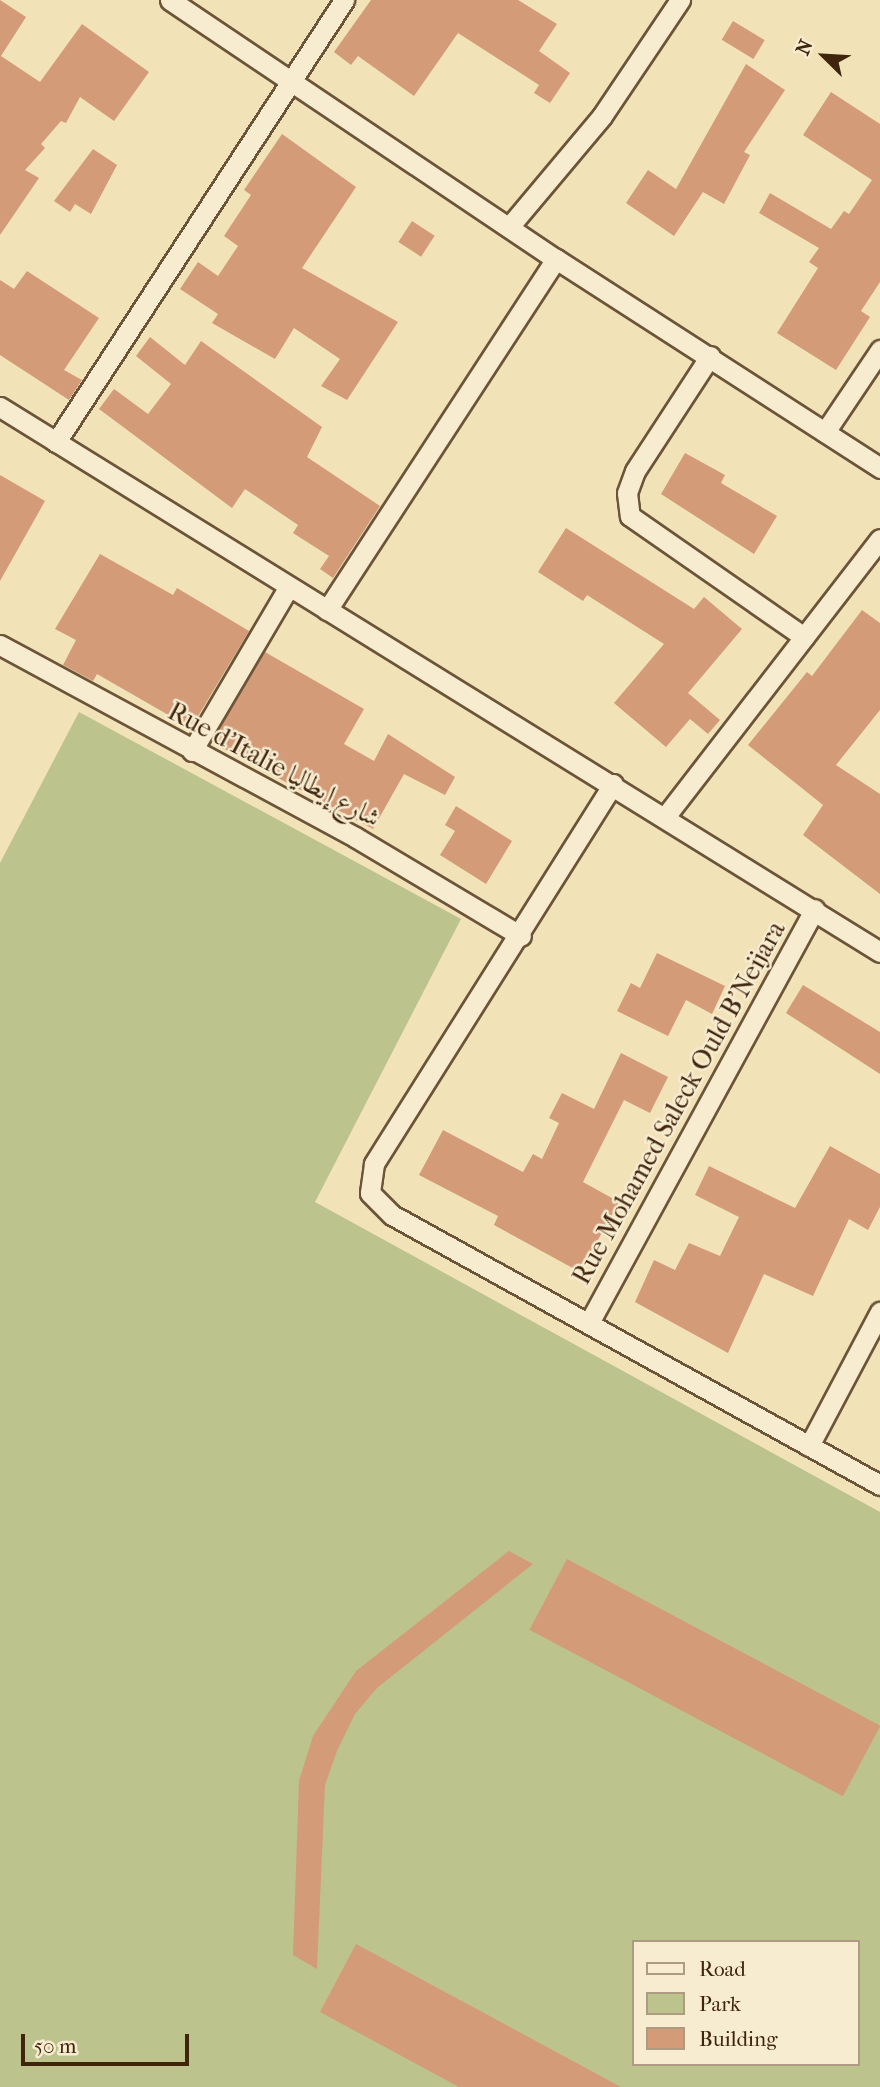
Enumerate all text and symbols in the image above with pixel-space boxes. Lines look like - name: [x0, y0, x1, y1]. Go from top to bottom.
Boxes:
- north arrow: [789, 21, 859, 91]
- text: N: [792, 36, 818, 59]
- street label: Rue d'Italie شارع إيطاليا: [162, 696, 386, 834]
- street label: Rue Mohamed Saleck Ould B'Neijara: [566, 916, 792, 1290]
- legend: [632, 1940, 859, 2066]
- text: Road: [699, 1957, 746, 1981]
- text: Park: [699, 1992, 741, 2016]
- scale bar: [24, 2021, 192, 2064]
- text: Building: [699, 2027, 777, 2051]
- text: 50 m: [34, 2034, 77, 2058]

